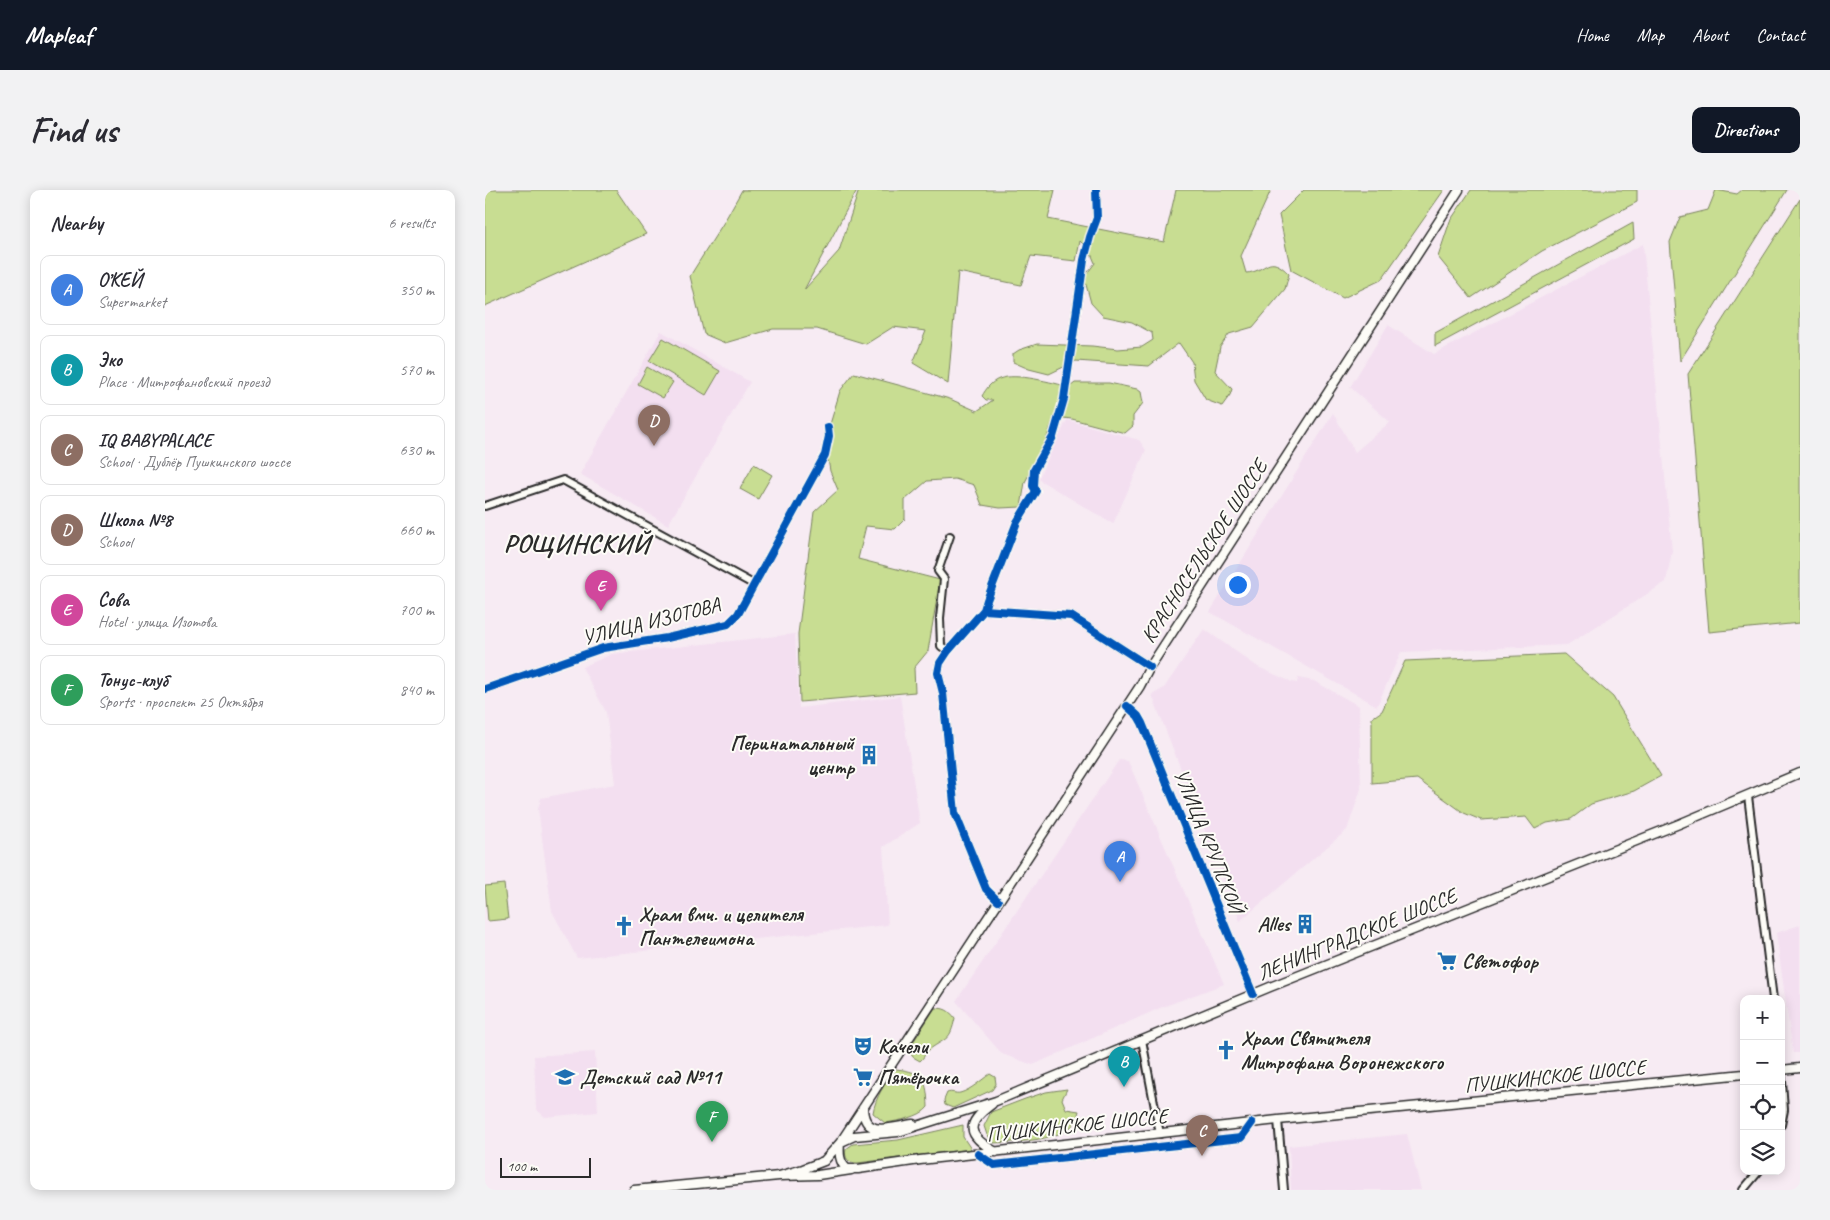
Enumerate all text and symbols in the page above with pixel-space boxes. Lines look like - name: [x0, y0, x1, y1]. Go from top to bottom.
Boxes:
- text: Mapleaf: [25, 20, 92, 50]
- text: Home: [1576, 24, 1609, 46]
- text: Map: [1637, 24, 1664, 46]
- text: About: [1692, 24, 1728, 46]
- text: Contact: [1756, 24, 1805, 46]
- button: Directions: [1692, 107, 1800, 153]
- text: Find us: [30, 108, 117, 153]
- text: Nearby: [50, 210, 103, 236]
- text: 6 results: [388, 213, 435, 233]
- text: О’КЕЙ: [98, 268, 142, 292]
- text: A: [63, 280, 71, 300]
- text: 350 m: [400, 280, 434, 300]
- text: Supermarket: [98, 292, 166, 312]
- text: Эко: [98, 348, 122, 372]
- text: B: [63, 360, 71, 380]
- text: 570 m: [400, 360, 434, 380]
- text: Place · Митрофановский проезд: [98, 372, 269, 392]
- pin: D: [638, 405, 670, 446]
- text: IQ BABYPALACE: [98, 428, 212, 452]
- text: C: [63, 440, 71, 460]
- text: 630 m: [400, 440, 434, 460]
- text: School · Дублёр Пушкинского шоссе: [98, 452, 290, 472]
- street label: КРАСНОСЕЛЬСКОЕ ШОССЕ: [1135, 452, 1274, 648]
- text: Школа №8: [98, 508, 172, 532]
- text: D: [62, 520, 72, 540]
- text: 660 m: [400, 520, 434, 540]
- district label: РОЩИНСКИЙ: [504, 527, 654, 560]
- text: School: [98, 532, 132, 552]
- pin: E: [585, 570, 617, 611]
- your location: [1225, 572, 1251, 598]
- text: Сова: [98, 588, 129, 612]
- street label: УЛИЦА ИЗОТОВА: [579, 591, 724, 651]
- text: E: [63, 600, 71, 620]
- text: 700 m: [400, 600, 434, 620]
- text: Hotel · улица Изотова: [98, 612, 216, 632]
- text: Тонус-клуб: [98, 668, 168, 692]
- text: F: [63, 680, 71, 700]
- text: 840 m: [400, 680, 434, 700]
- text: Sports · проспект 25 Октября: [98, 692, 262, 712]
- place label: Перинатальный центр: [730, 730, 856, 780]
- building icon: Перинатальный центр: [858, 744, 880, 766]
- street label: УЛИЦА КРУПСКОЙ: [1168, 765, 1251, 920]
- pin: A: [1104, 841, 1136, 882]
- street label: ЛЕНИНГРАДСКОЕ ШОССЕ: [1253, 881, 1463, 986]
- place label: Храм вмч. и целителя Пантелеимона: [639, 901, 805, 951]
- place label: Alles: [1257, 911, 1293, 937]
- building icon: Alles: [1294, 913, 1316, 935]
- church icon: Храм вмч. и целителя Пантелеимона: [613, 915, 635, 937]
- place label: Светофор: [1462, 948, 1540, 974]
- supermarket icon: Светофор: [1436, 950, 1458, 972]
- map controls: [1740, 995, 1785, 1175]
- button: +: [1740, 995, 1785, 1040]
- place label: Храм Святителя Митрофана Воронежского: [1241, 1025, 1445, 1075]
- place label: Качели: [878, 1033, 929, 1059]
- theatre icon: Качели: [852, 1035, 874, 1057]
- church icon: Храм Святителя Митрофана Воронежского: [1215, 1039, 1237, 1061]
- button: −: [1740, 1040, 1785, 1085]
- pin: B: [1108, 1046, 1140, 1087]
- street label: ПУШКИНСКОЕ ШОССЕ: [1463, 1053, 1649, 1098]
- place label: Детский сад №11: [580, 1064, 723, 1090]
- place label: Пятёрочка: [878, 1064, 960, 1090]
- school or university icon: Детский сад №11: [554, 1066, 576, 1088]
- supermarket icon: Пятёрочка: [852, 1066, 874, 1088]
- button: locate: [1740, 1085, 1785, 1130]
- pin: F: [696, 1101, 728, 1142]
- street label: ПУШКИНСКОЕ ШОССЕ: [985, 1102, 1171, 1147]
- pin: C: [1186, 1115, 1218, 1156]
- button: layers: [1740, 1130, 1785, 1175]
- scale bar: [500, 1155, 591, 1178]
- text: 100 m: [507, 1158, 537, 1175]

